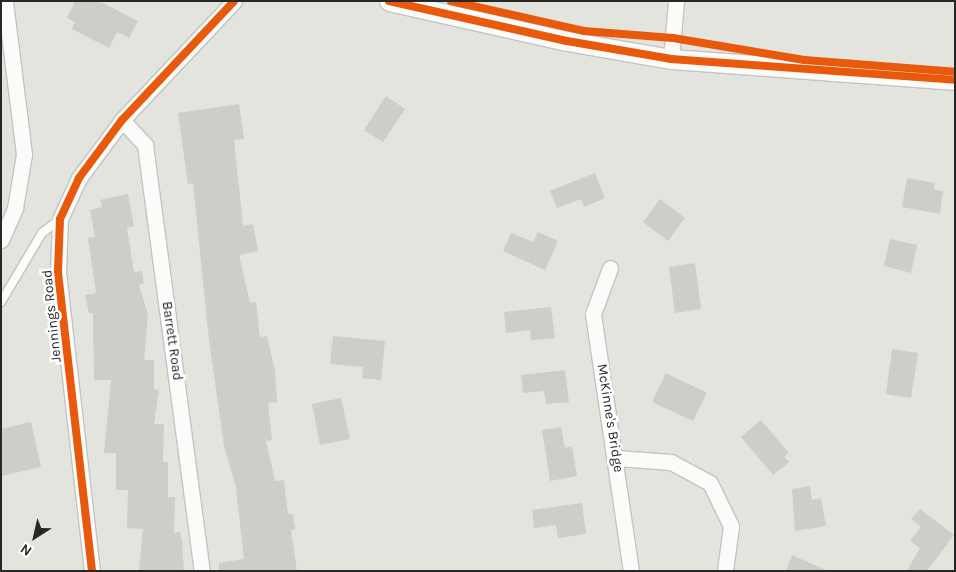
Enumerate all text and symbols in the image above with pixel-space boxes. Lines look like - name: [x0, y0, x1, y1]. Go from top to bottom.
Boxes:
- street label: Jennings Road: [39, 269, 65, 363]
- street label: Barrett Road: [158, 300, 186, 382]
- street label: McKinne's Bridge: [593, 362, 627, 474]
- north arrow: [10, 512, 60, 562]
- text: N: [17, 540, 35, 560]

